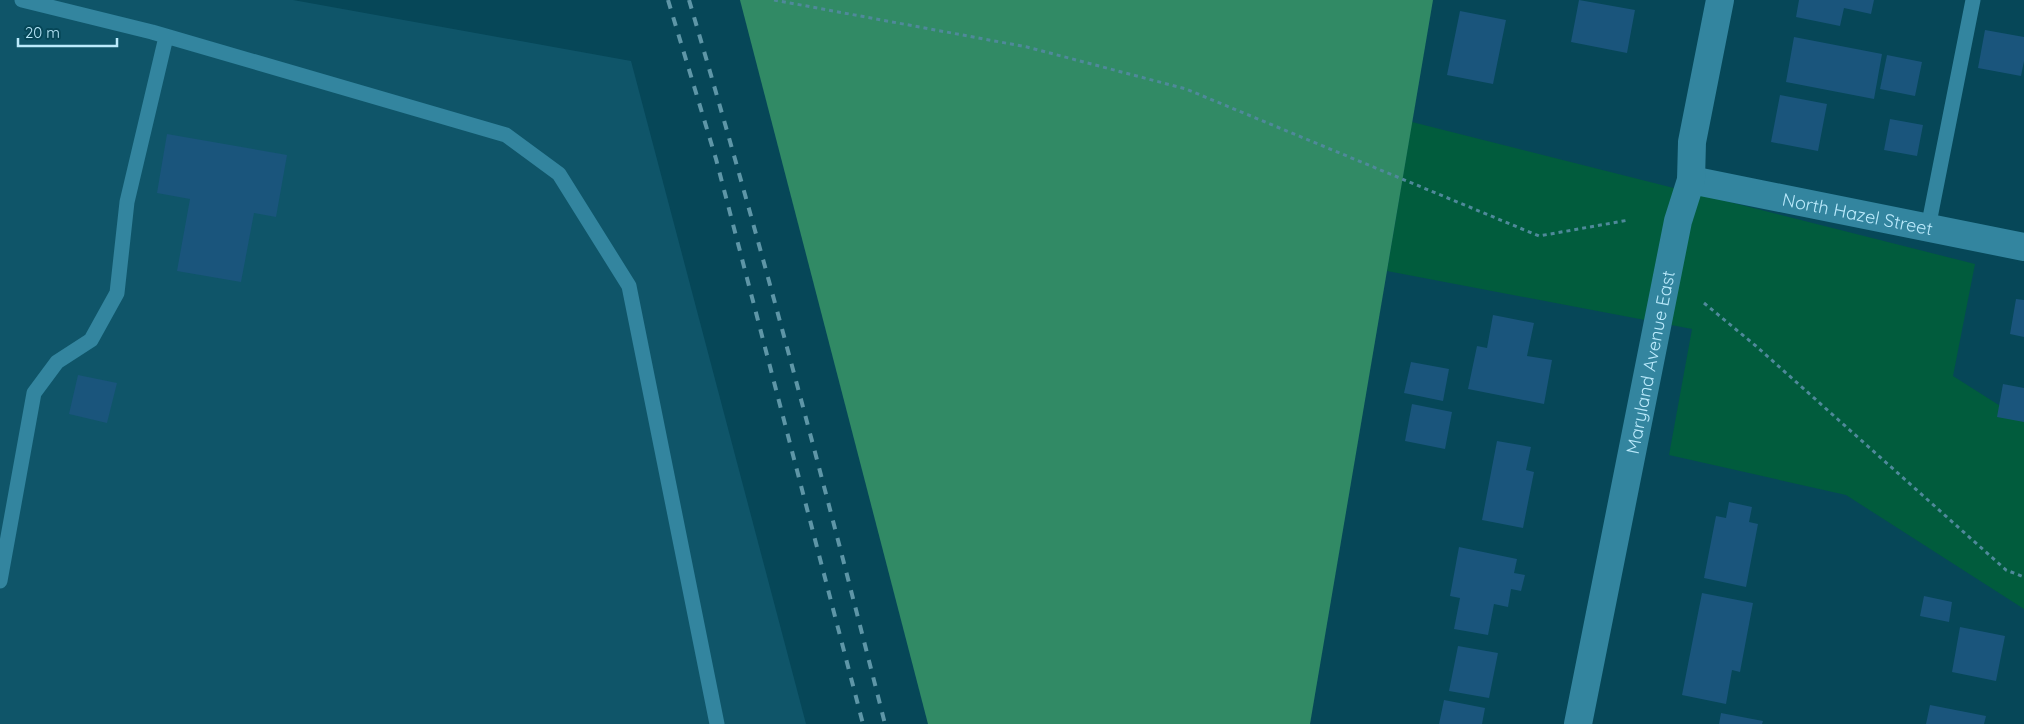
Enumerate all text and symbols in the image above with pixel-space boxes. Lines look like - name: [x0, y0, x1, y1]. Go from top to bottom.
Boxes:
- scale bar: [18, 15, 116, 47]
- text: 20 m: [25, 23, 60, 42]
- street label: North Hazel Street: [1780, 187, 1935, 240]
- street label: Maryland Avenue East: [1620, 268, 1679, 456]

